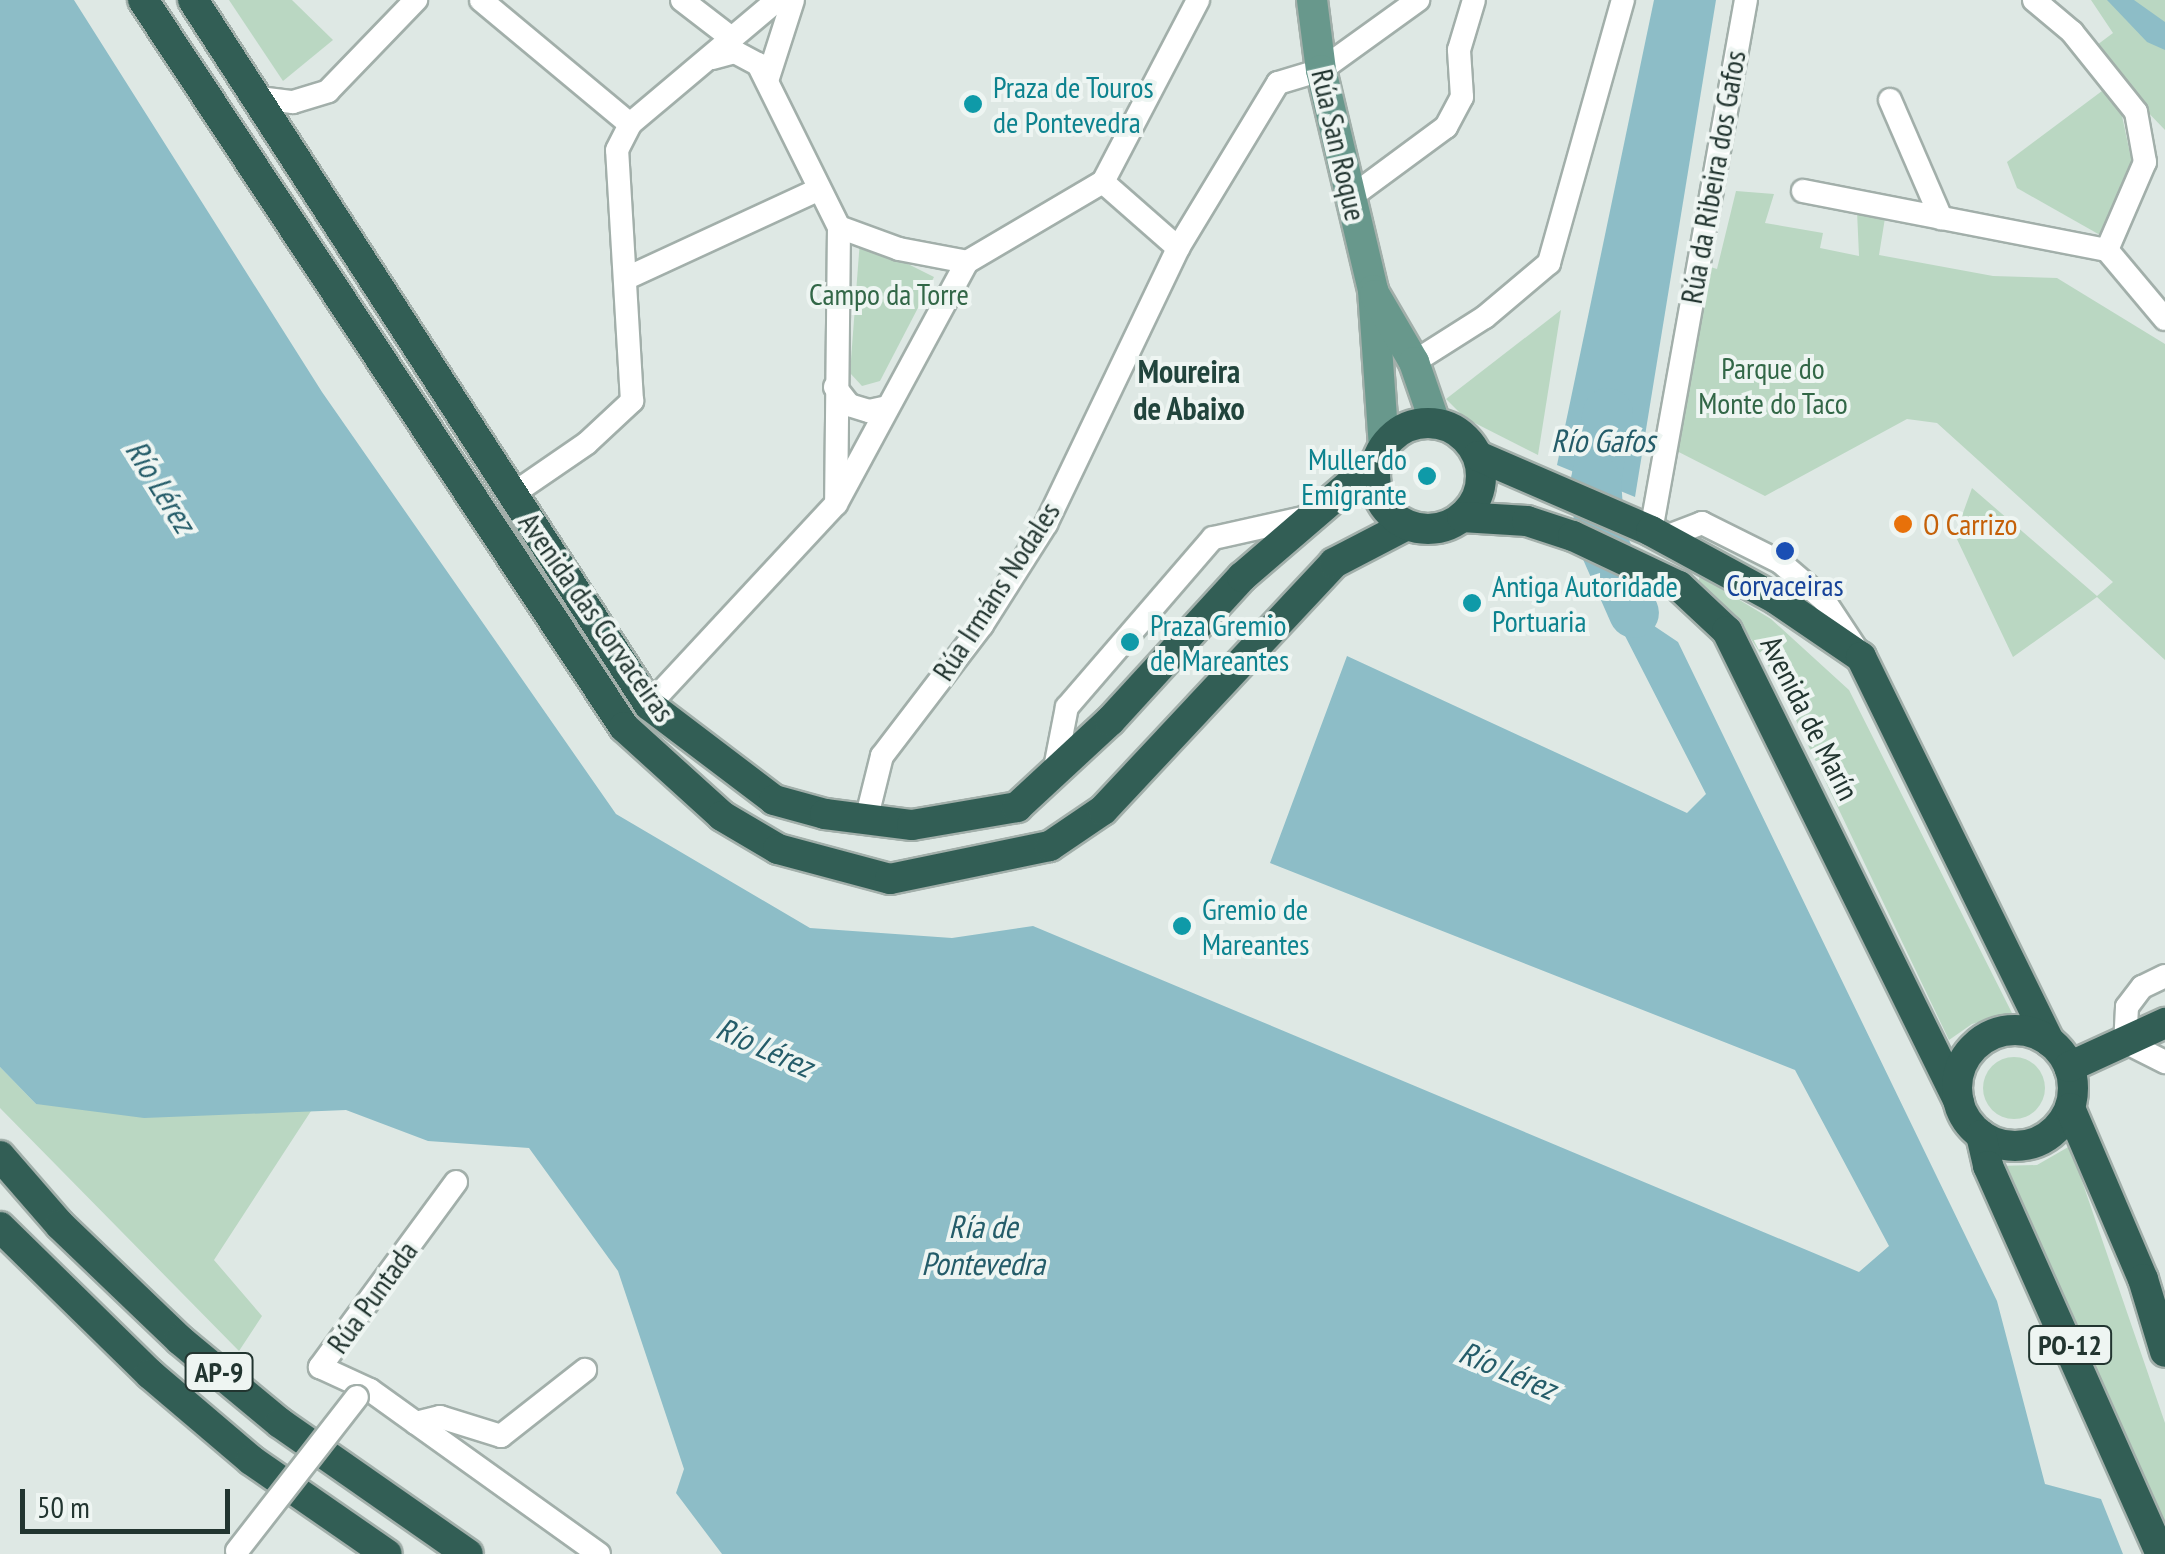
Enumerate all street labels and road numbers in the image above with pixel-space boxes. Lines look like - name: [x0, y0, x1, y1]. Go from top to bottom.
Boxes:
- street label: Rúa da Ribeira dos Gafos: [1673, 48, 1753, 306]
- street label: Rúa San Roque: [1304, 66, 1374, 224]
- street label: Rúa Irmáns Nodales: [925, 495, 1067, 687]
- street label: Avenida das Corvaceiras: [511, 506, 683, 728]
- street label: Avenida de Marín: [1753, 630, 1867, 806]
- street label: Rúa Puntada: [319, 1234, 425, 1360]
- road number: PO-12: [2028, 1322, 2112, 1368]
- road number: AP-9: [184, 1349, 254, 1395]

